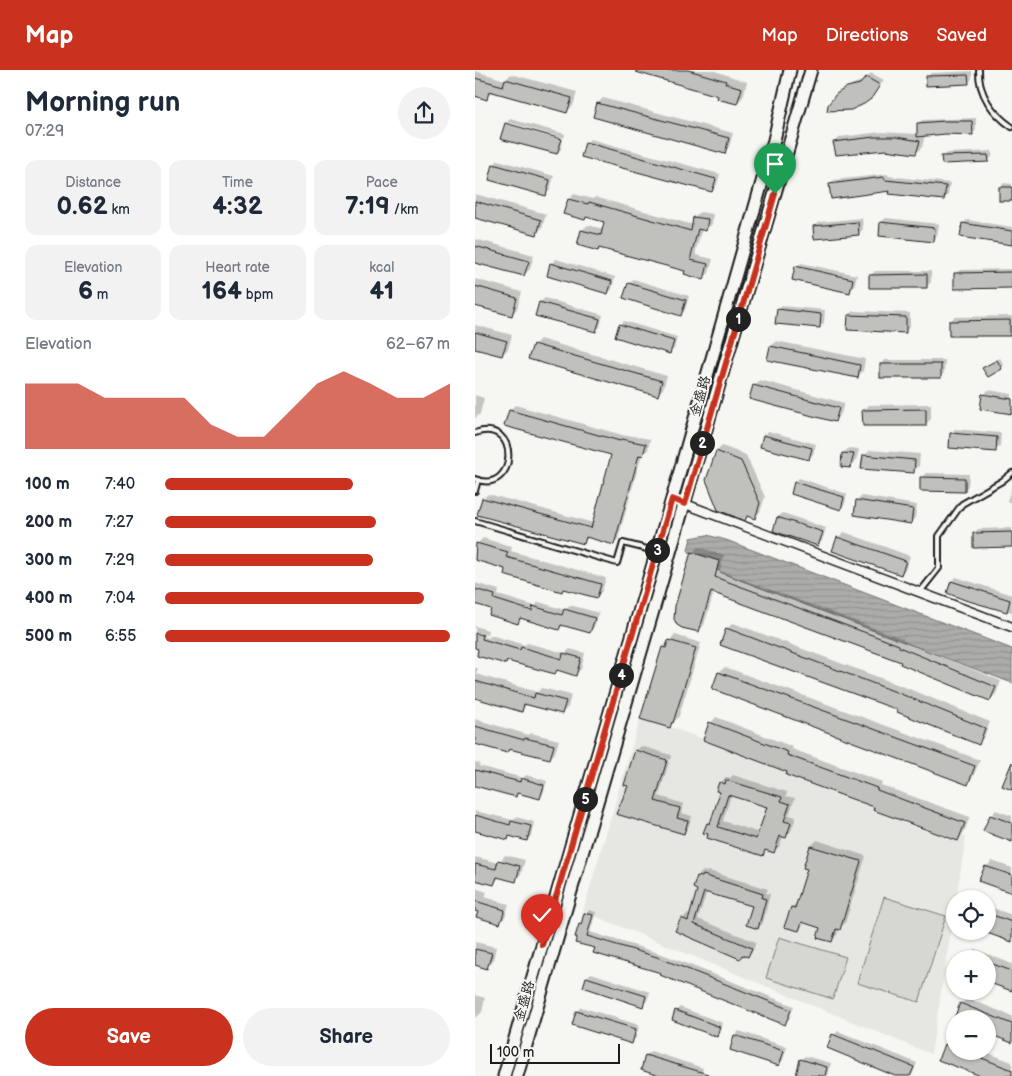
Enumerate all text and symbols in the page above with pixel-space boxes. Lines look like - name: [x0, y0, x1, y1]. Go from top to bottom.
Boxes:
- text: Map: [25, 21, 73, 50]
- text: Map: [762, 25, 798, 46]
- text: Directions: [826, 25, 908, 46]
- text: Saved: [936, 25, 987, 46]
- text: Morning run: [25, 86, 180, 119]
- button: share: [398, 87, 450, 139]
- text: 07:29: [25, 122, 64, 141]
- pin: [754, 143, 796, 194]
- icon: arrive: [761, 150, 789, 178]
- text: Distance: [65, 174, 121, 191]
- text: Time: [222, 174, 253, 191]
- text: Pace: [366, 174, 398, 191]
- text: 0.62: [56, 191, 108, 222]
- text: 4:32: [212, 191, 263, 222]
- text: 7:19: [345, 191, 390, 222]
- text: km: [108, 201, 130, 218]
- text: /km: [390, 201, 419, 218]
- text: Elevation: [64, 259, 122, 276]
- text: Heart rate: [205, 259, 270, 276]
- text: kcal: [369, 259, 394, 276]
- text: 6: [78, 276, 93, 307]
- text: 164: [202, 276, 242, 307]
- text: 41: [369, 276, 394, 307]
- text: m: [93, 286, 108, 303]
- text: bpm: [242, 286, 273, 303]
- pin: 1: [725, 306, 751, 332]
- text: 1: [736, 311, 741, 328]
- text: Elevation: [25, 335, 92, 354]
- text: 62–67 m: [386, 335, 450, 354]
- street label: 金盛路: [686, 373, 714, 419]
- pin: 2: [689, 430, 715, 456]
- text: 2: [698, 435, 707, 452]
- text: 100 m: [25, 475, 70, 494]
- text: 7:40: [105, 475, 135, 494]
- text: 200 m: [25, 513, 72, 532]
- text: 7:27: [105, 513, 133, 532]
- pin: 3: [645, 538, 669, 562]
- text: 3: [653, 542, 662, 559]
- text: 300 m: [25, 551, 72, 570]
- text: 7:29: [105, 551, 135, 570]
- text: 400 m: [25, 589, 72, 608]
- text: 7:04: [105, 589, 135, 608]
- text: 500 m: [25, 627, 72, 646]
- text: 6:55: [105, 627, 136, 646]
- pin: 4: [609, 662, 633, 688]
- text: 4: [617, 667, 626, 684]
- pin: 5: [573, 786, 597, 812]
- text: 5: [581, 791, 590, 808]
- map controls: [946, 890, 996, 1060]
- button: locate: [946, 890, 996, 940]
- pin: [521, 894, 563, 945]
- icon: check: [528, 901, 556, 929]
- button: +: [946, 950, 996, 1000]
- street label: 金盛路: [510, 978, 538, 1024]
- button: Save: [25, 1008, 233, 1066]
- button: Share: [243, 1008, 450, 1066]
- button: −: [946, 1010, 996, 1060]
- scale bar: [490, 1041, 620, 1064]
- text: 100 m: [497, 1044, 534, 1061]

